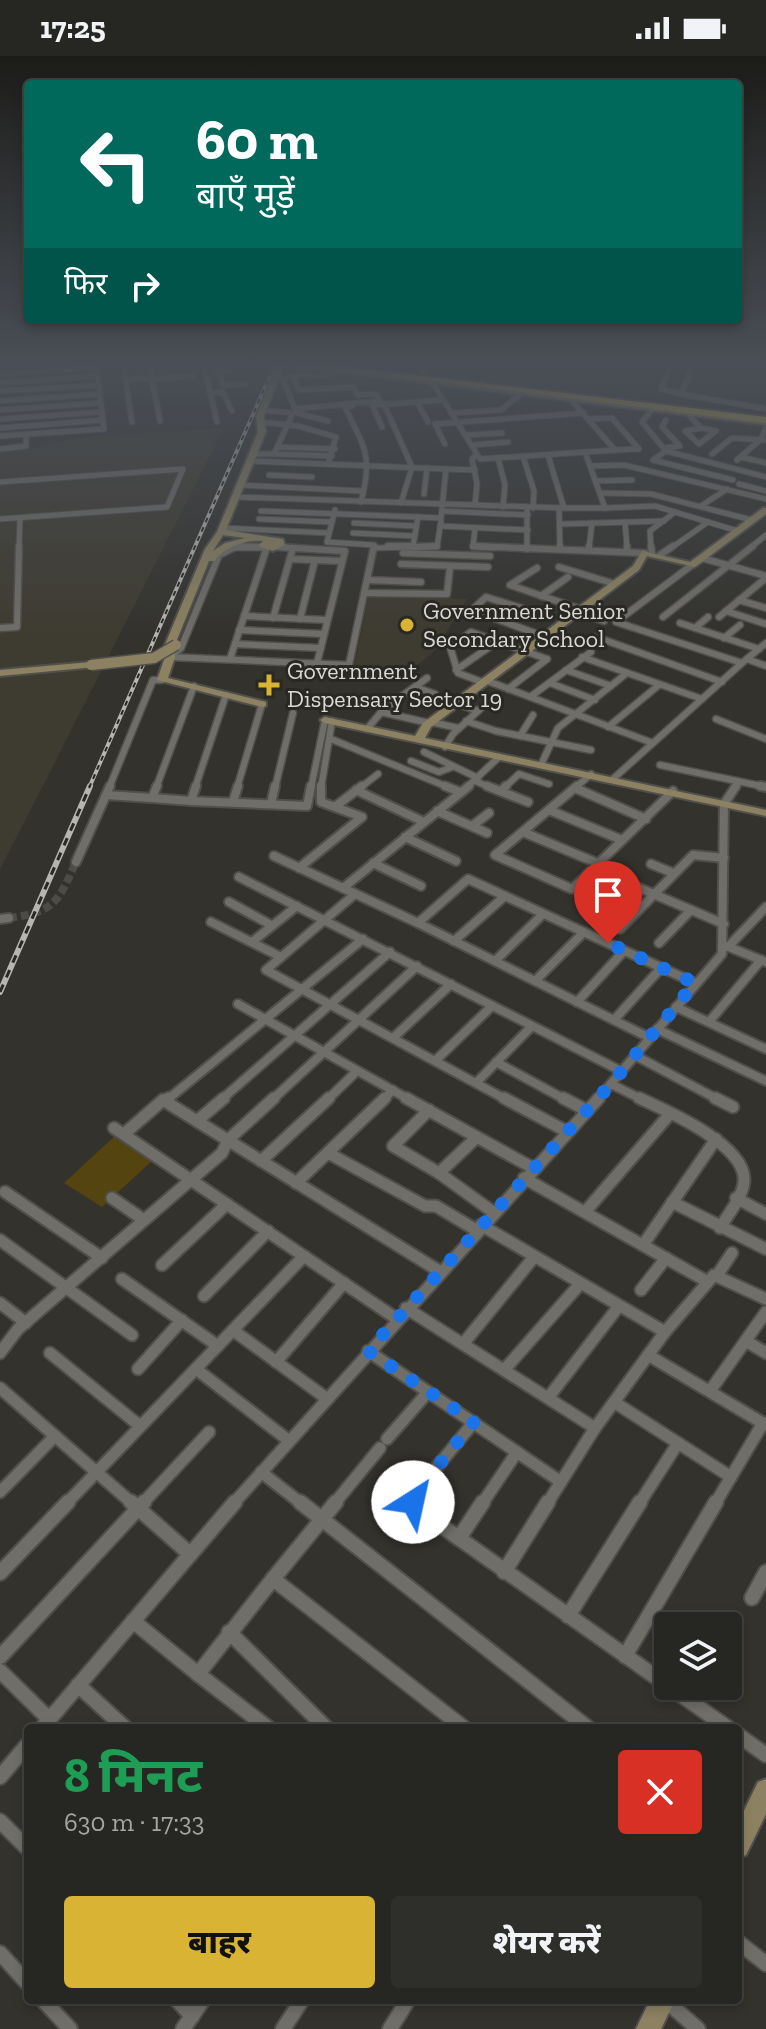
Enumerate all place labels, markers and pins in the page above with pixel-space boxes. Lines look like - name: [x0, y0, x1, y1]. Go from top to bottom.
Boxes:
- place label: Government Senior Secondary School: [423, 596, 625, 653]
- marker: Government Senior Secondary School: [398, 616, 416, 634]
- place label: Government Dispensary Sector 19: [287, 656, 502, 713]
- marker: Government Dispensary Sector 19: [258, 674, 280, 696]
- pin: [574, 861, 642, 943]

